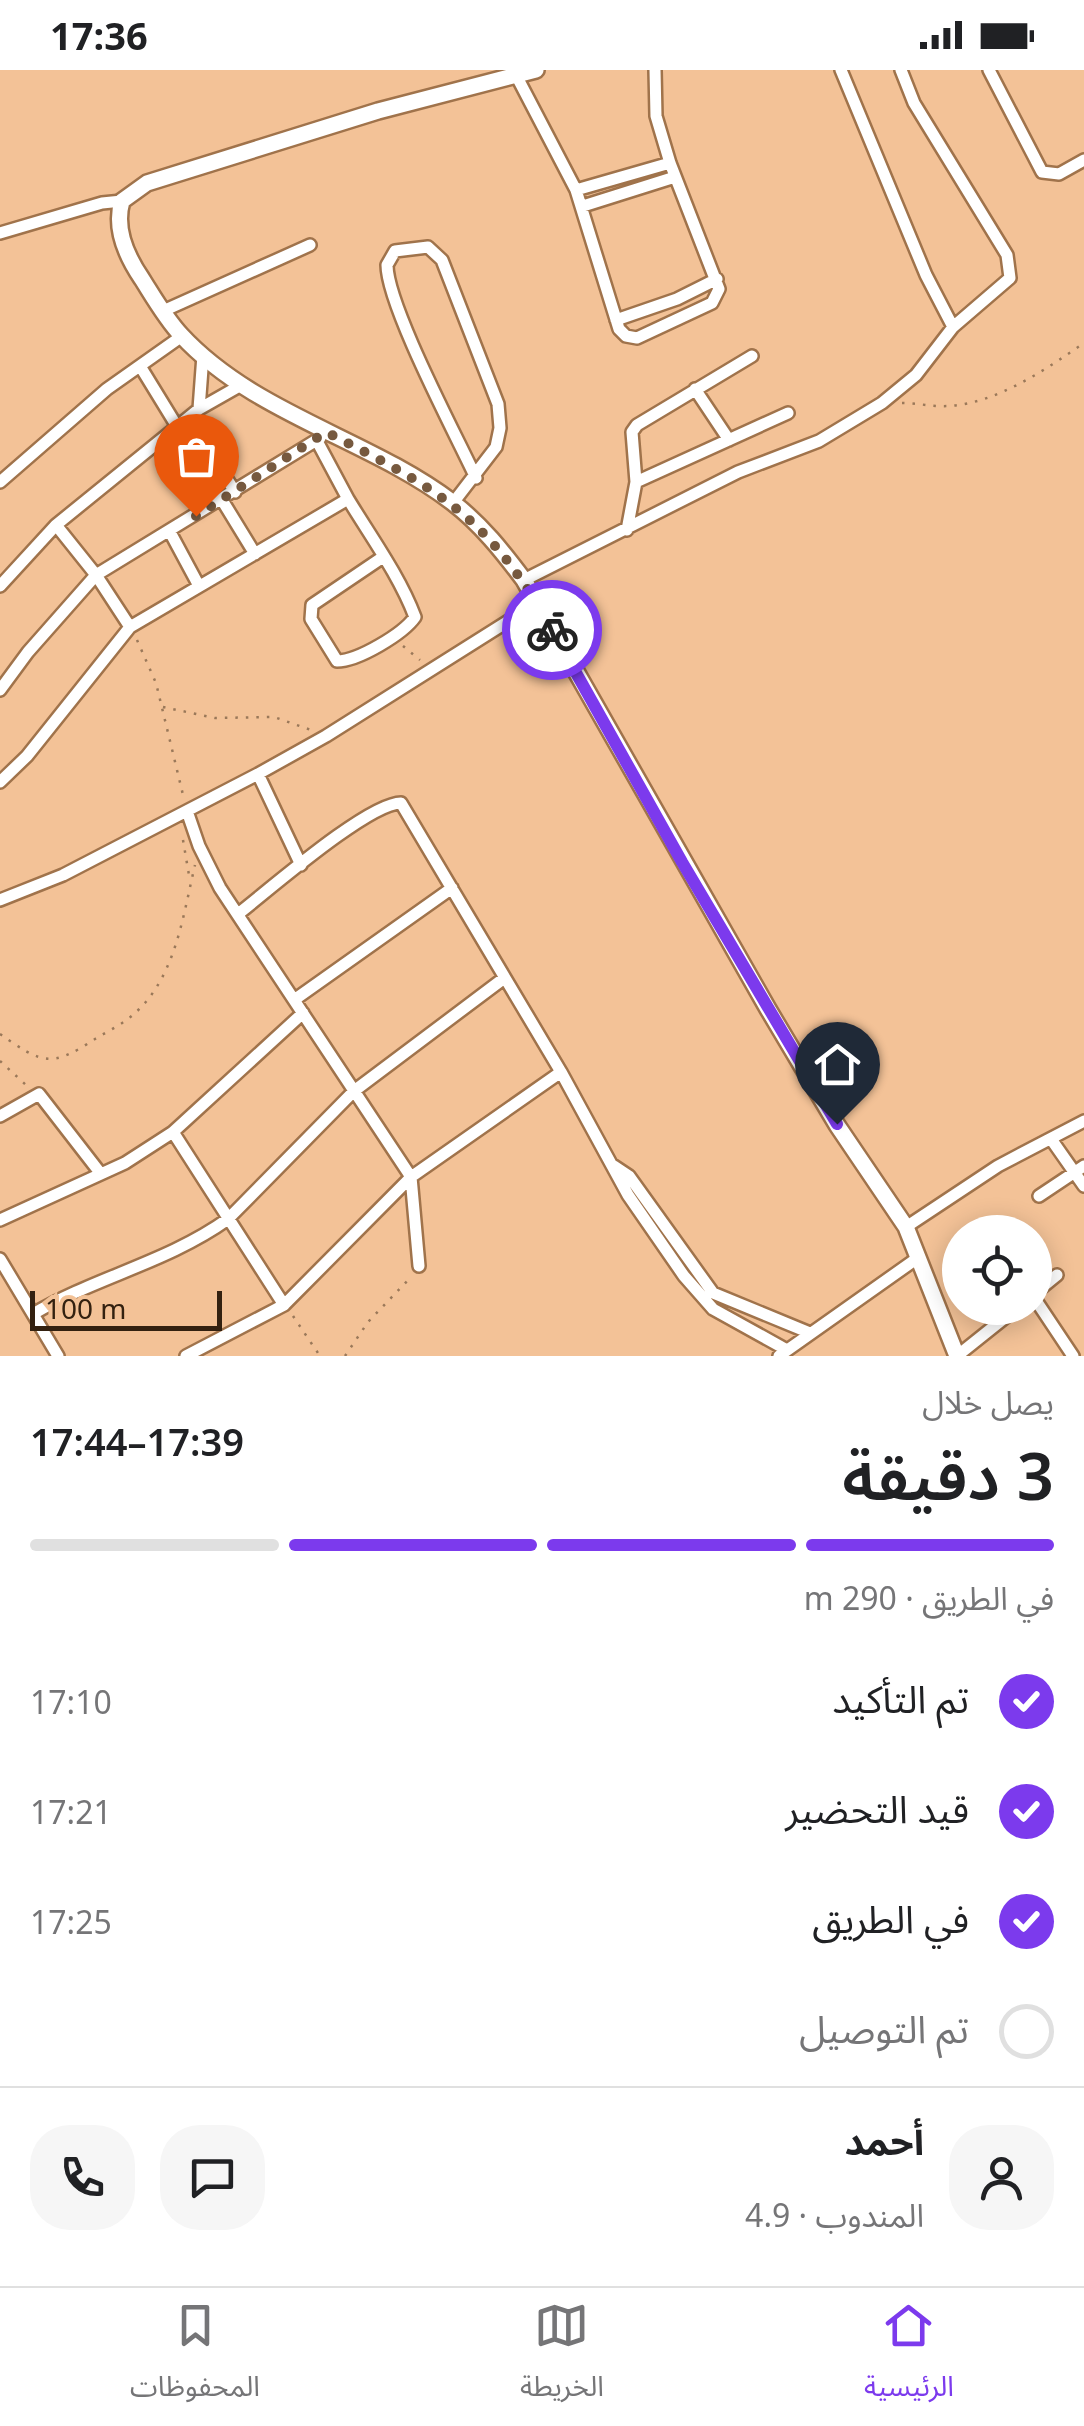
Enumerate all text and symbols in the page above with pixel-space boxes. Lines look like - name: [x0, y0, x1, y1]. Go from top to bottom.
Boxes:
- text: 17:36: [50, 9, 148, 61]
- pin: [154, 414, 239, 517]
- icon: bag: [169, 429, 224, 484]
- courier: [502, 580, 602, 680]
- icon: bike: [525, 603, 580, 658]
- pin: [795, 1022, 880, 1125]
- icon: home: [810, 1037, 865, 1092]
- map controls: [942, 1215, 1052, 1325]
- button: locate: [942, 1215, 1052, 1325]
- scale bar: [30, 1286, 222, 1330]
- text: 100 m: [45, 1289, 127, 1327]
- text: يصل خلال: [922, 1380, 1054, 1423]
- text: 17:39–17:44: [30, 1415, 244, 1467]
- text: 3 دقيقة: [842, 1431, 1054, 1519]
- text: في الطريق · 290 m: [804, 1576, 1054, 1619]
- text: تم التأكيد: [832, 1672, 969, 1724]
- icon: check: [999, 1674, 1054, 1729]
- text: 17:10: [30, 1680, 112, 1723]
- text: قيد التحضير: [785, 1782, 969, 1834]
- icon: check: [999, 1784, 1054, 1839]
- text: 17:21: [30, 1790, 112, 1833]
- text: في الطريق: [812, 1892, 969, 1944]
- icon: check: [999, 1894, 1054, 1949]
- text: 17:25: [30, 1900, 112, 1943]
- text: تم التوصيل: [799, 2002, 969, 2054]
- text: أحمد: [844, 2114, 924, 2166]
- button: phone: [30, 2125, 135, 2230]
- button: chat: [160, 2125, 265, 2230]
- button: person: [949, 2125, 1054, 2230]
- text: المندوب · 4.9: [745, 2193, 924, 2236]
- tab: المحفوظات: [130, 2298, 260, 2417]
- tab: الخريطة: [520, 2298, 604, 2417]
- tab: الرئيسية: [864, 2298, 954, 2417]

